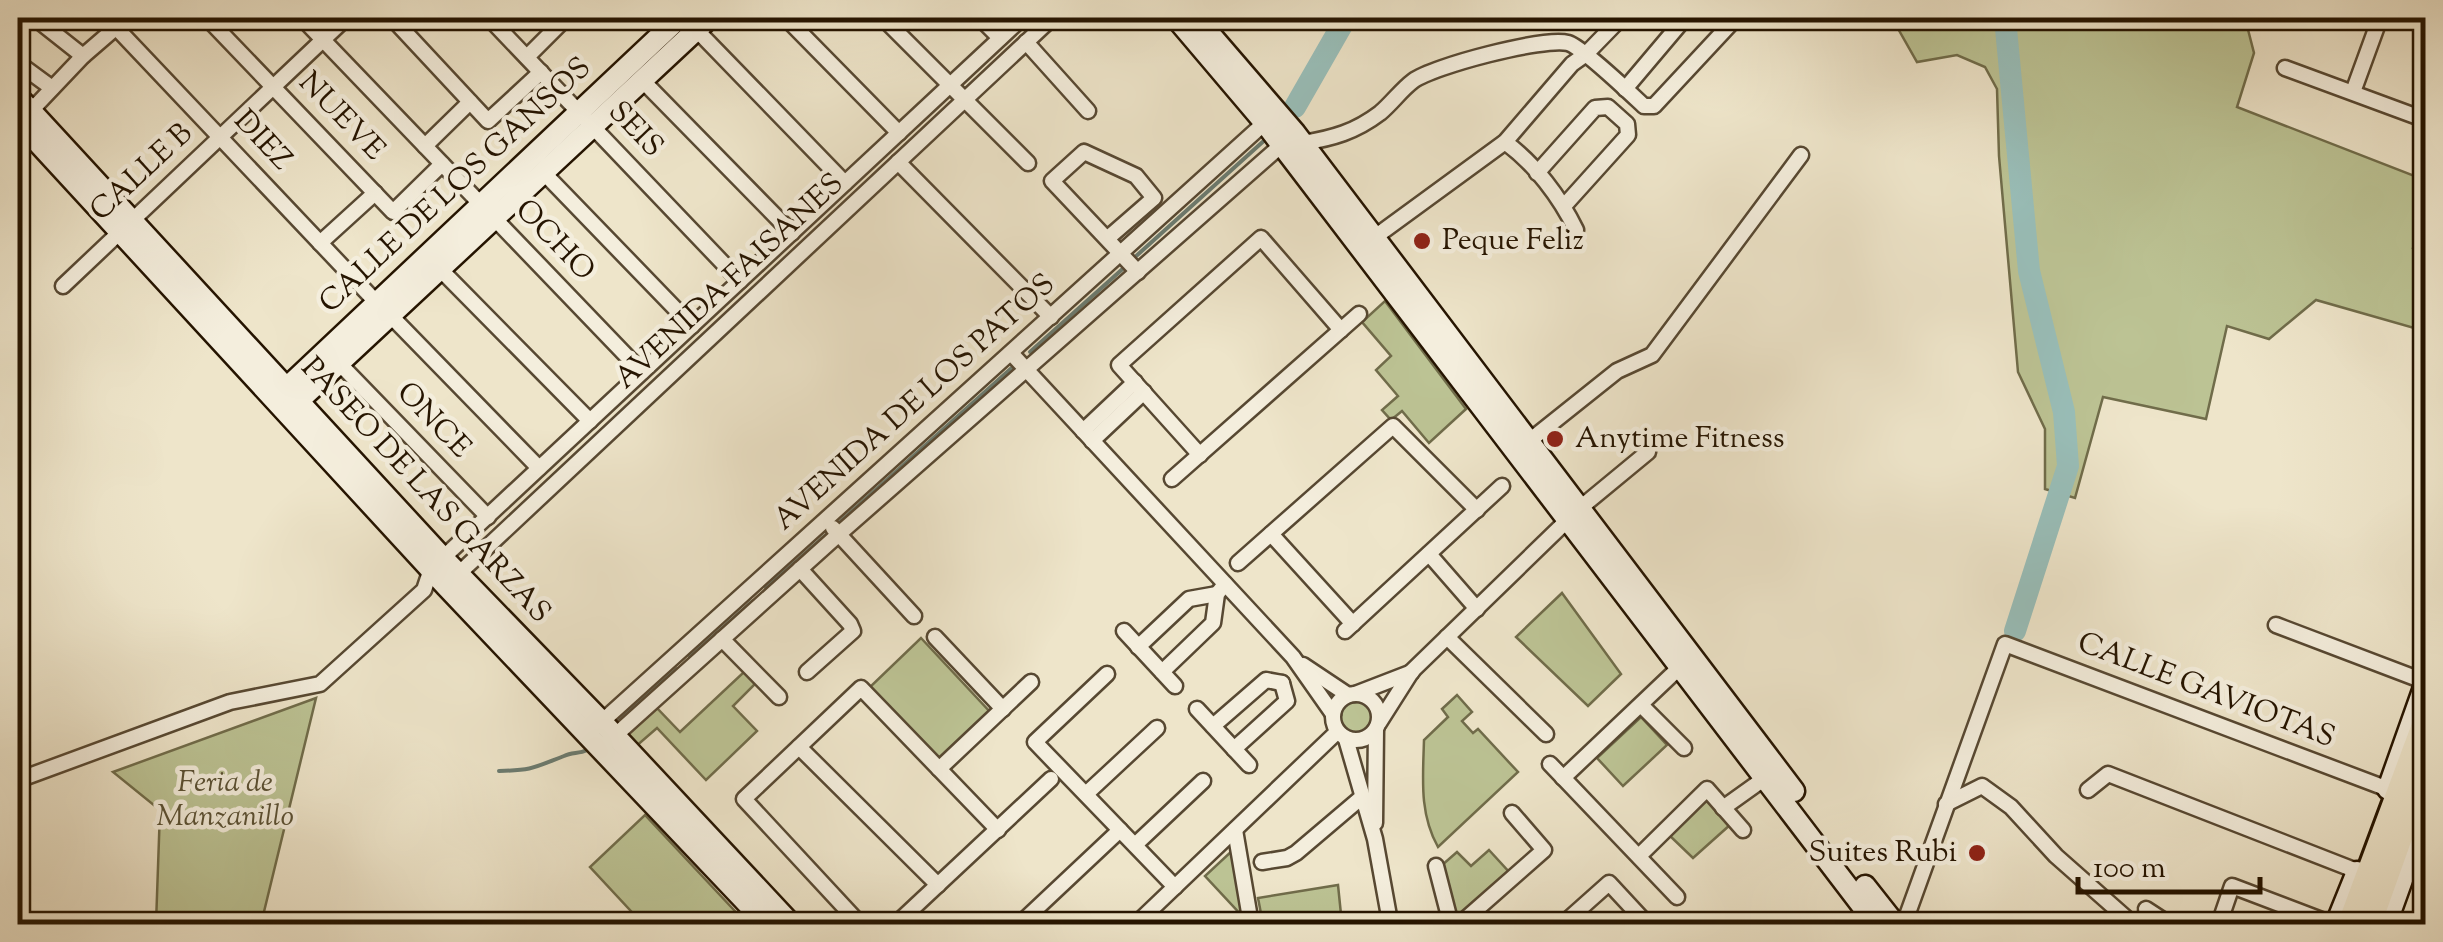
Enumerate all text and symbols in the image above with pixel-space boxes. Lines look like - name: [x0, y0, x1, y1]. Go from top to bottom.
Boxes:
- street label: CALLE DE LOS GANSOS: [310, 48, 602, 324]
- street label: NUEVE: [288, 63, 394, 171]
- street label: SEIS: [597, 92, 673, 168]
- street label: DIEZ: [223, 101, 301, 181]
- street label: CALLE B: [81, 114, 203, 232]
- street label: AVENIDA FAISANES: [606, 164, 854, 400]
- street label: OCHO: [504, 190, 604, 292]
- place label: Peque Feliz: [1442, 220, 1584, 263]
- marker: Peque Feliz: [1411, 230, 1433, 252]
- street label: AVENIDA DE LOS PATOS: [765, 265, 1065, 541]
- street label: PASEO DE LAS GARZAS: [290, 348, 560, 634]
- street label: ONCE: [386, 373, 480, 469]
- place label: Anytime Fitness: [1575, 418, 1785, 461]
- marker: Anytime Fitness: [1544, 428, 1566, 450]
- street label: CALLE GAVIOTAS: [2071, 622, 2341, 760]
- park label: Feria de Manzanillo: [156, 762, 294, 839]
- place label: Suites Rubi: [1808, 832, 1957, 875]
- scale bar: [2078, 832, 2260, 894]
- marker: Suites Rubi: [1966, 842, 1988, 864]
- text: 100 m: [2093, 848, 2166, 891]

